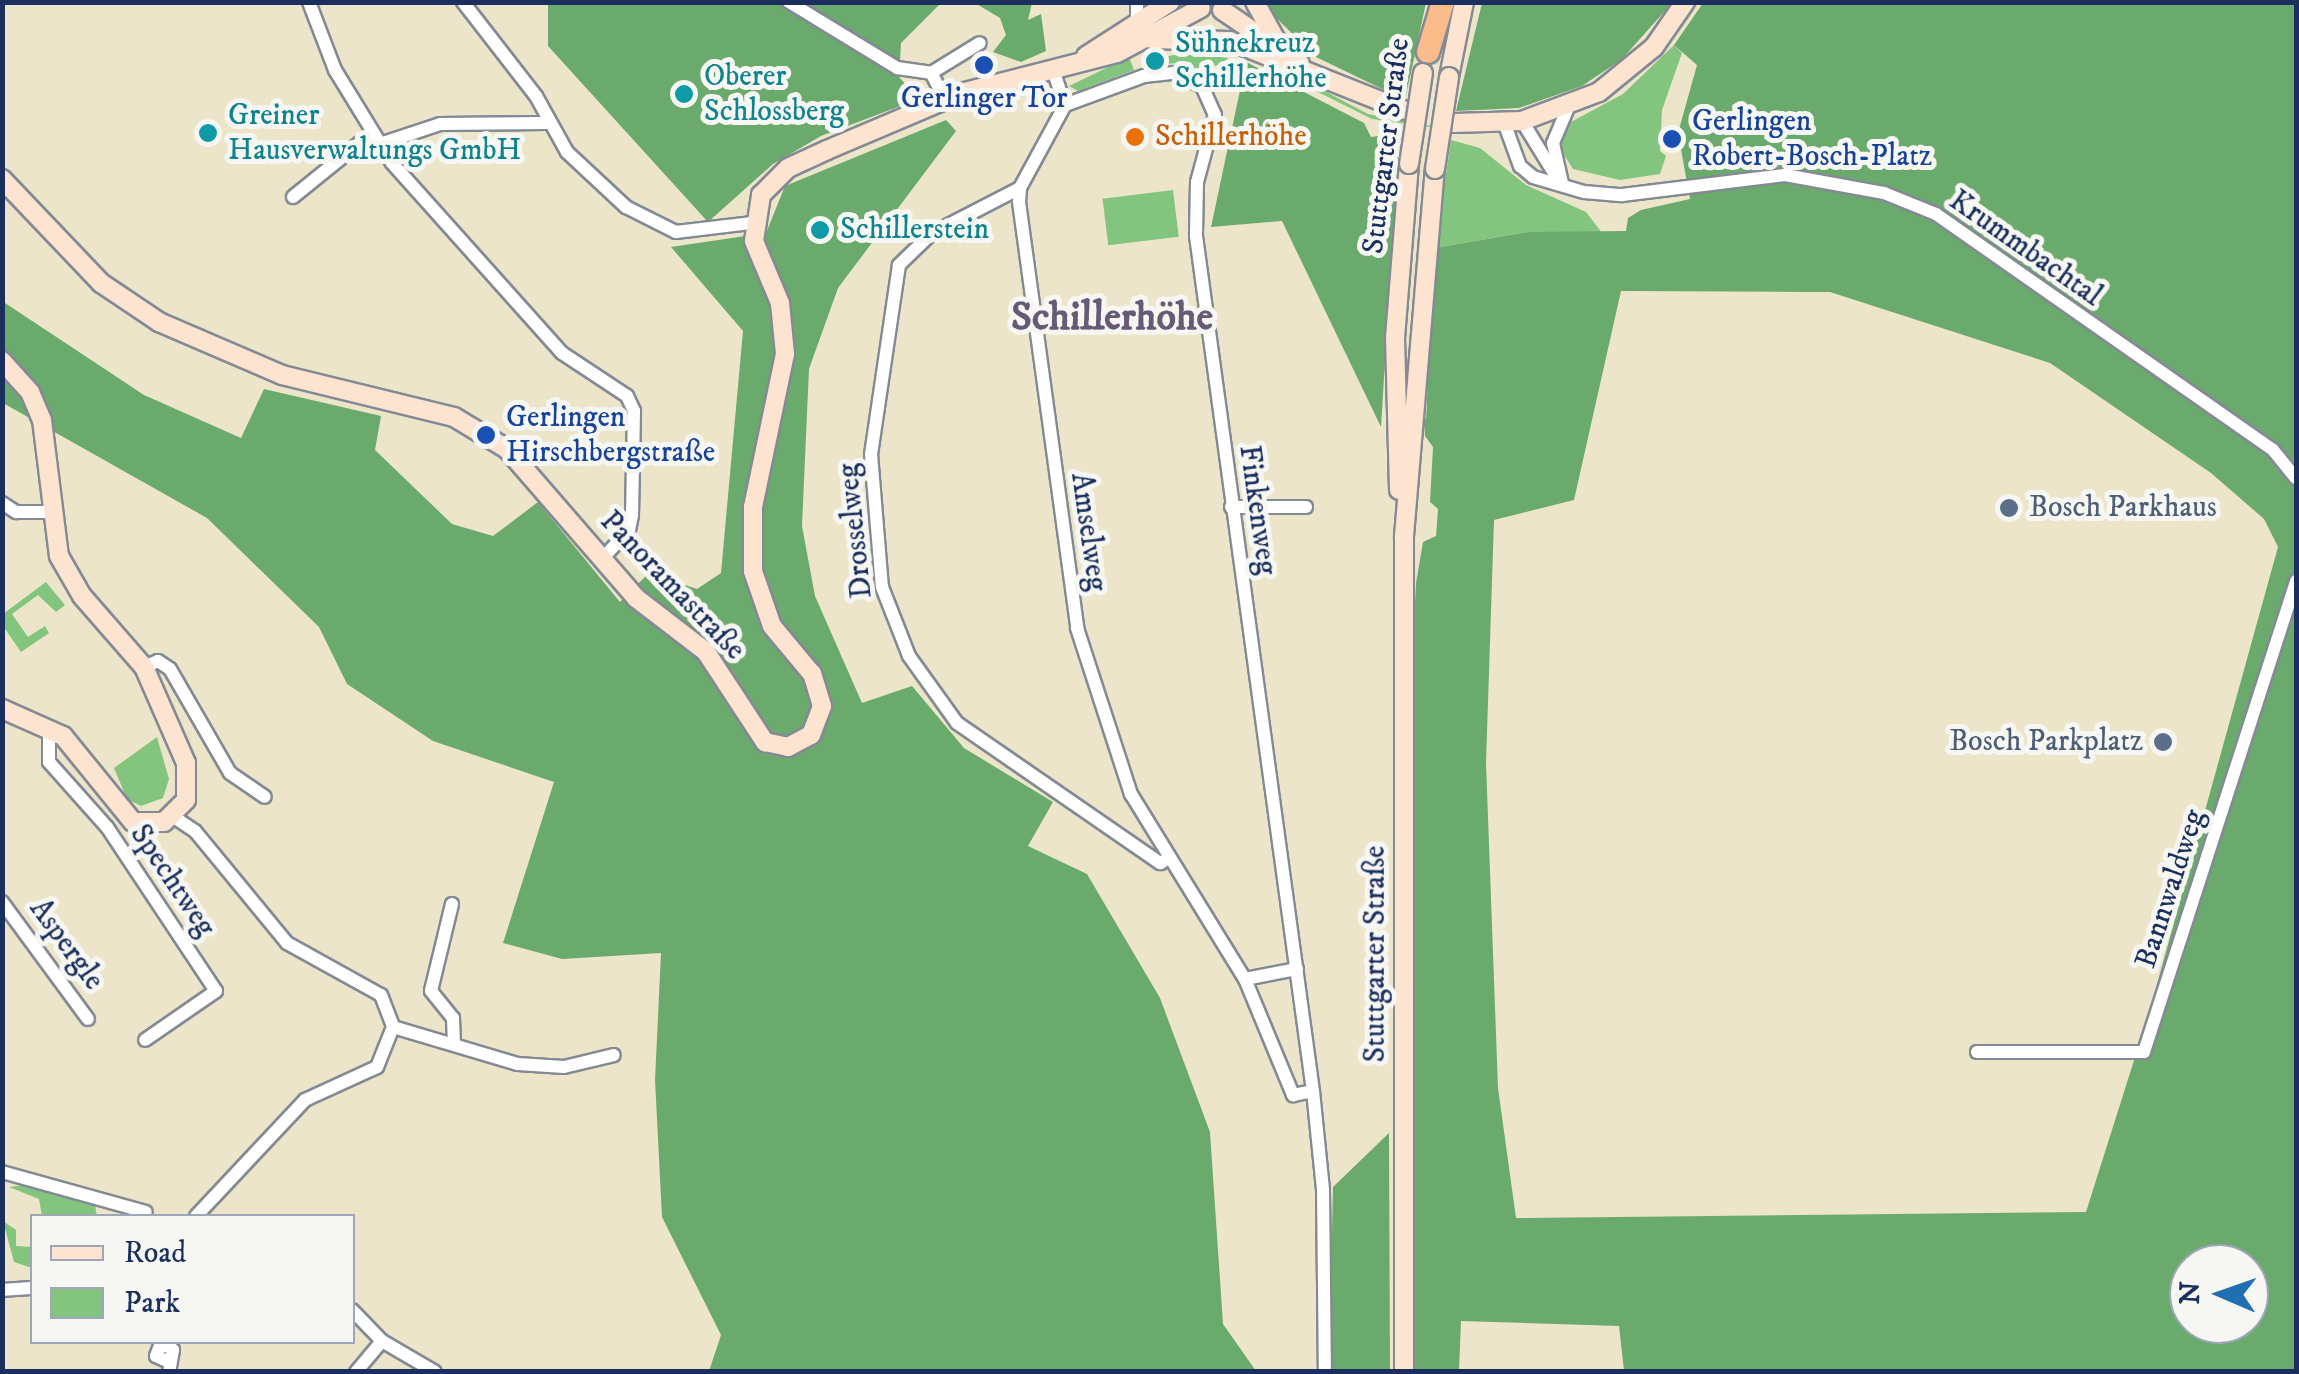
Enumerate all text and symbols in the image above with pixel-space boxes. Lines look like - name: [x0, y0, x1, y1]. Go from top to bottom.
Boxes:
- place label: Sühnekreuz Schillerhöhe: [1175, 26, 1327, 96]
- street label: Stuttgarter Straße: [1356, 36, 1418, 256]
- marker: Sühnekreuz Schillerhöhe: [1144, 50, 1166, 72]
- marker: Gerlinger Tor: [973, 54, 995, 76]
- place label: Oberer Schlossberg: [704, 59, 844, 130]
- place label: Gerlinger Tor: [901, 81, 1067, 117]
- marker: Oberer Schlossberg: [673, 83, 695, 105]
- place label: Greiner Hausverwaltungs GmbH: [228, 98, 521, 168]
- place label: Gerlingen Robert-Bosch-Platz: [1692, 104, 1932, 174]
- place label: Schillerhöhe: [1155, 119, 1307, 155]
- marker: Greiner Hausverwaltungs GmbH: [197, 122, 219, 144]
- marker: Schillerhöhe: [1124, 126, 1146, 148]
- marker: Gerlingen Robert-Bosch-Platz: [1661, 128, 1683, 150]
- street label: Krummbachtal: [1942, 183, 2108, 315]
- place label: Schillerstein: [840, 212, 989, 248]
- marker: Schillerstein: [809, 219, 831, 241]
- district label: Schillerhöhe: [1011, 294, 1213, 342]
- place label: Gerlingen Hirschbergstraße: [506, 400, 715, 470]
- marker: Gerlingen Hirschbergstraße: [475, 424, 497, 446]
- street label: Finkenweg: [1230, 443, 1284, 577]
- street label: Drosselweg: [831, 462, 881, 600]
- street label: Amselweg: [1062, 471, 1114, 593]
- place label: Bosch Parkhaus: [2029, 490, 2217, 526]
- marker: Bosch Parkhaus: [1998, 497, 2020, 519]
- street label: Panoramastraße: [592, 504, 752, 668]
- place label: Bosch Parkplatz: [1949, 724, 2143, 760]
- marker: Bosch Parkplatz: [2152, 731, 2174, 753]
- street label: Bannwaldweg: [2128, 805, 2214, 973]
- street label: Spechtweg: [121, 818, 223, 944]
- street label: Stuttgarter Straße: [1358, 846, 1394, 1062]
- street label: Aspergle: [21, 892, 111, 998]
- legend: [30, 1214, 355, 1344]
- text: Road: [124, 1235, 186, 1272]
- north arrow: [2169, 1244, 2269, 1344]
- text: N: [2173, 1281, 2208, 1305]
- text: Park: [124, 1285, 180, 1322]

